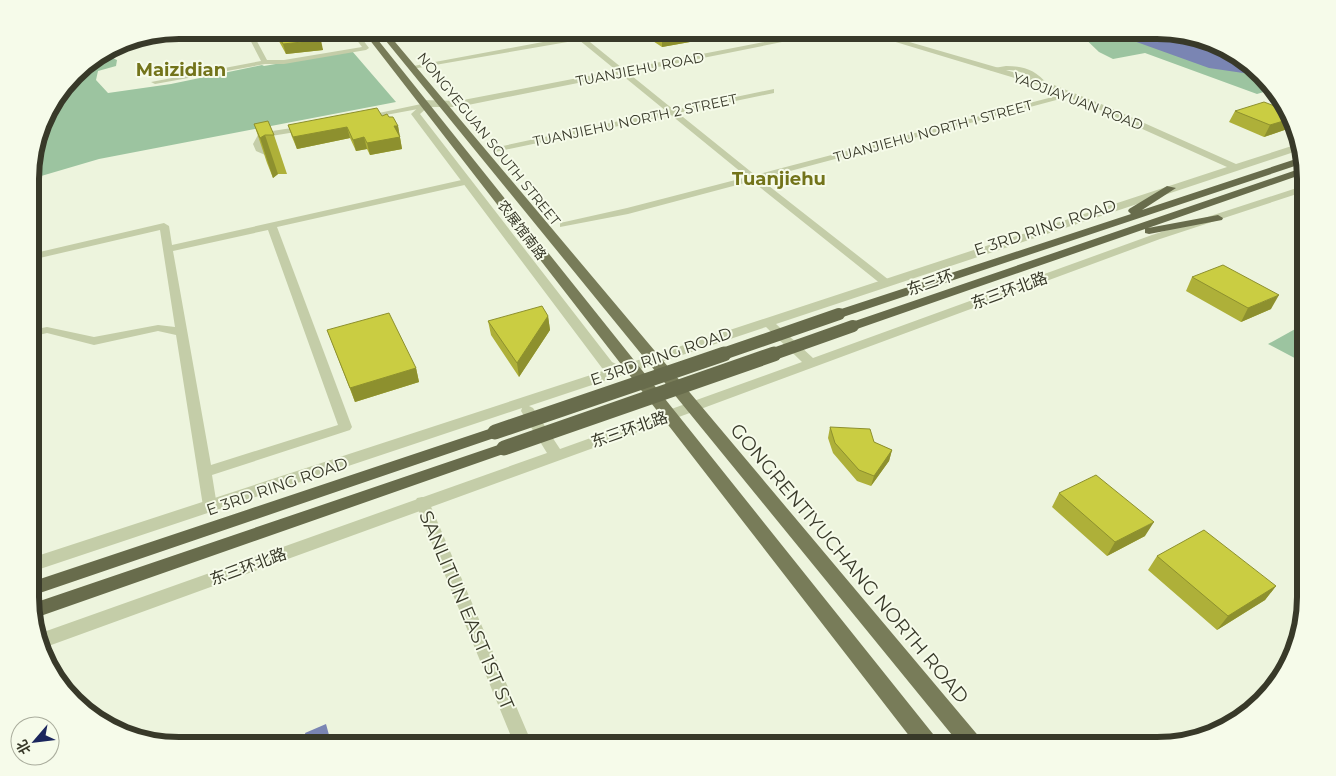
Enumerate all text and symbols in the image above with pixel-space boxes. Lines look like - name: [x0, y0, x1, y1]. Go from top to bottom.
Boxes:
- street label: TUANJIEHU ROAD: [574, 48, 706, 90]
- street label: NONGYEGUAN SOUTH STREET: [413, 49, 565, 229]
- district label: Maizidian: [136, 59, 226, 81]
- street label: YAOJIAYUAN ROAD: [1010, 68, 1146, 134]
- street label: TUANJIEHU NORTH 2 STREET: [531, 90, 739, 150]
- street label: TUANJIEHU NORTH 1 STREET: [832, 96, 1034, 166]
- district label: Tuanjiehu: [732, 168, 826, 190]
- street label: E 3RD RING ROAD: [972, 196, 1119, 259]
- street label: 农展馆南路: [494, 197, 550, 263]
- street label: 东三环: [904, 266, 956, 299]
- street label: 东三环北路: [968, 268, 1050, 313]
- street label: E 3RD RING ROAD: [588, 323, 734, 390]
- street label: 东三环北路: [588, 407, 670, 451]
- street label: GONGRENTIYUCHANG NORTH ROAD: [726, 419, 974, 708]
- street label: E 3RD RING ROAD: [204, 453, 350, 520]
- street label: SANLITUN EAST 1ST ST: [414, 507, 519, 713]
- street label: 东三环北路: [207, 544, 289, 589]
- north arrow: [10, 716, 60, 766]
- text: 北: [12, 737, 35, 758]

